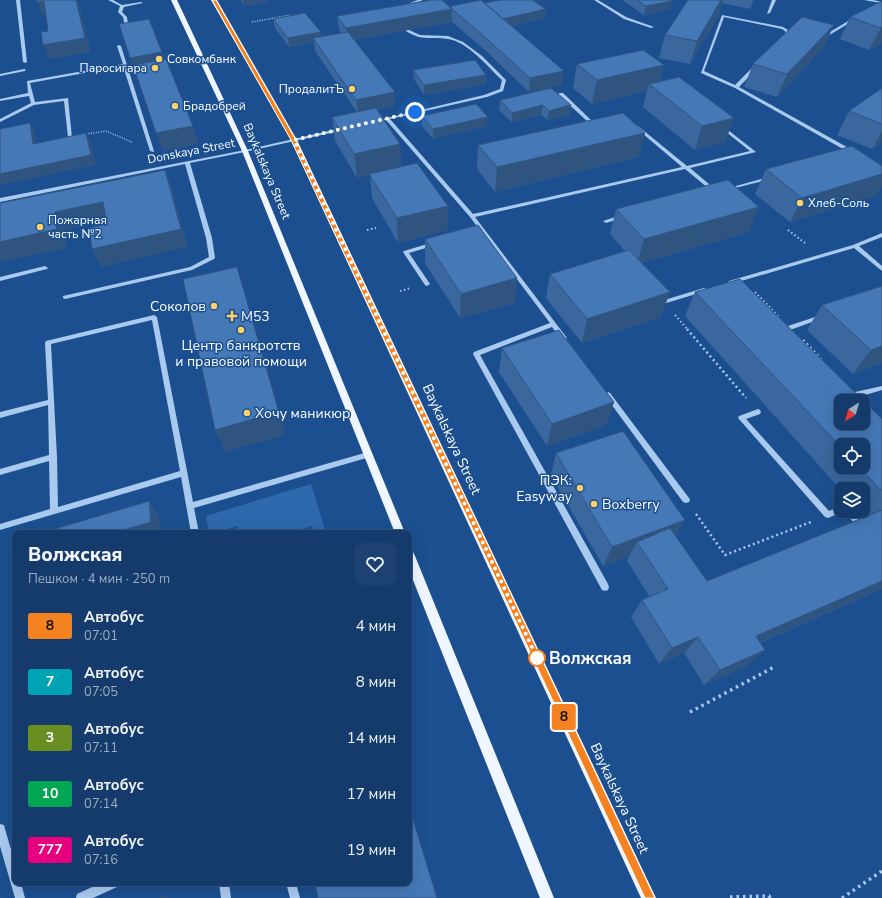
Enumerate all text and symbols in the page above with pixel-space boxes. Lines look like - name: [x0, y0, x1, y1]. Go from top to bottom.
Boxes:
- place label: Совкомбанк: [167, 51, 237, 67]
- marker: Совкомбанк: [154, 54, 164, 64]
- place label: Паросигара: [80, 60, 147, 76]
- marker: Паросигара: [150, 63, 160, 73]
- place label: ПродалитЪ: [279, 81, 344, 97]
- marker: ПродалитЪ: [347, 84, 357, 94]
- place label: Брадобрей: [183, 98, 246, 114]
- marker: Брадобрей: [170, 101, 180, 111]
- your location: [405, 102, 425, 122]
- street label: Baykalskaya Street: [240, 121, 295, 222]
- street label: Donskaya Street: [146, 135, 237, 167]
- place label: Хлеб-Соль: [808, 195, 869, 211]
- marker: Хлеб-Соль: [795, 198, 805, 208]
- place label: Пожарная часть №2: [48, 212, 107, 242]
- marker: Пожарная часть №2: [35, 222, 45, 232]
- place label: Соколов: [150, 297, 206, 316]
- marker: Соколов: [209, 301, 219, 311]
- place label: М53: [241, 307, 270, 326]
- marker: М53: [226, 310, 238, 322]
- marker: Центр банкротств и правовой помощи: [236, 325, 246, 335]
- place label: Центр банкротств и правовой помощи: [175, 336, 307, 371]
- street label: Baykalskaya Street: [418, 381, 485, 498]
- north arrow: [834, 394, 870, 430]
- map controls: [834, 394, 870, 518]
- place label: Хочу маникюр: [255, 404, 350, 423]
- marker: Хочу маникюр: [242, 408, 252, 418]
- button: locate: [834, 438, 870, 474]
- place label: ПЭК: Easyway: [516, 471, 573, 506]
- button: layers: [834, 482, 870, 518]
- marker: ПЭК: Easyway: [575, 483, 585, 493]
- place label: Boxberry: [602, 495, 660, 514]
- marker: Boxberry: [589, 499, 599, 509]
- text: Волжская: [28, 542, 122, 568]
- button: heart: [354, 543, 396, 585]
- text: Пешком · 4 мин · 250 m: [28, 570, 170, 588]
- text: Автобус: [84, 607, 144, 627]
- text: 8: [46, 616, 54, 635]
- text: 4 мин: [356, 616, 396, 636]
- text: 07:01: [84, 627, 118, 645]
- place label: Волжская: [549, 647, 632, 670]
- marker: Волжская: [528, 649, 546, 667]
- text: Автобус: [84, 663, 144, 683]
- text: 7: [46, 672, 54, 691]
- text: 8 мин: [356, 672, 396, 692]
- text: 07:05: [84, 683, 118, 701]
- line badge: 8: [551, 704, 577, 730]
- text: 8: [560, 707, 568, 726]
- text: Автобус: [84, 719, 144, 739]
- text: 3: [46, 728, 54, 747]
- text: 14 мин: [347, 728, 396, 748]
- text: 07:11: [84, 739, 118, 757]
- street label: Baykalskaya Street: [586, 740, 653, 857]
- text: Автобус: [84, 775, 144, 795]
- text: 10: [42, 784, 58, 803]
- text: 17 мин: [347, 784, 396, 804]
- text: 07:14: [84, 795, 118, 813]
- text: Автобус: [84, 831, 144, 851]
- text: 777: [37, 840, 63, 859]
- text: 19 мин: [347, 840, 396, 860]
- text: 07:16: [84, 851, 118, 869]

